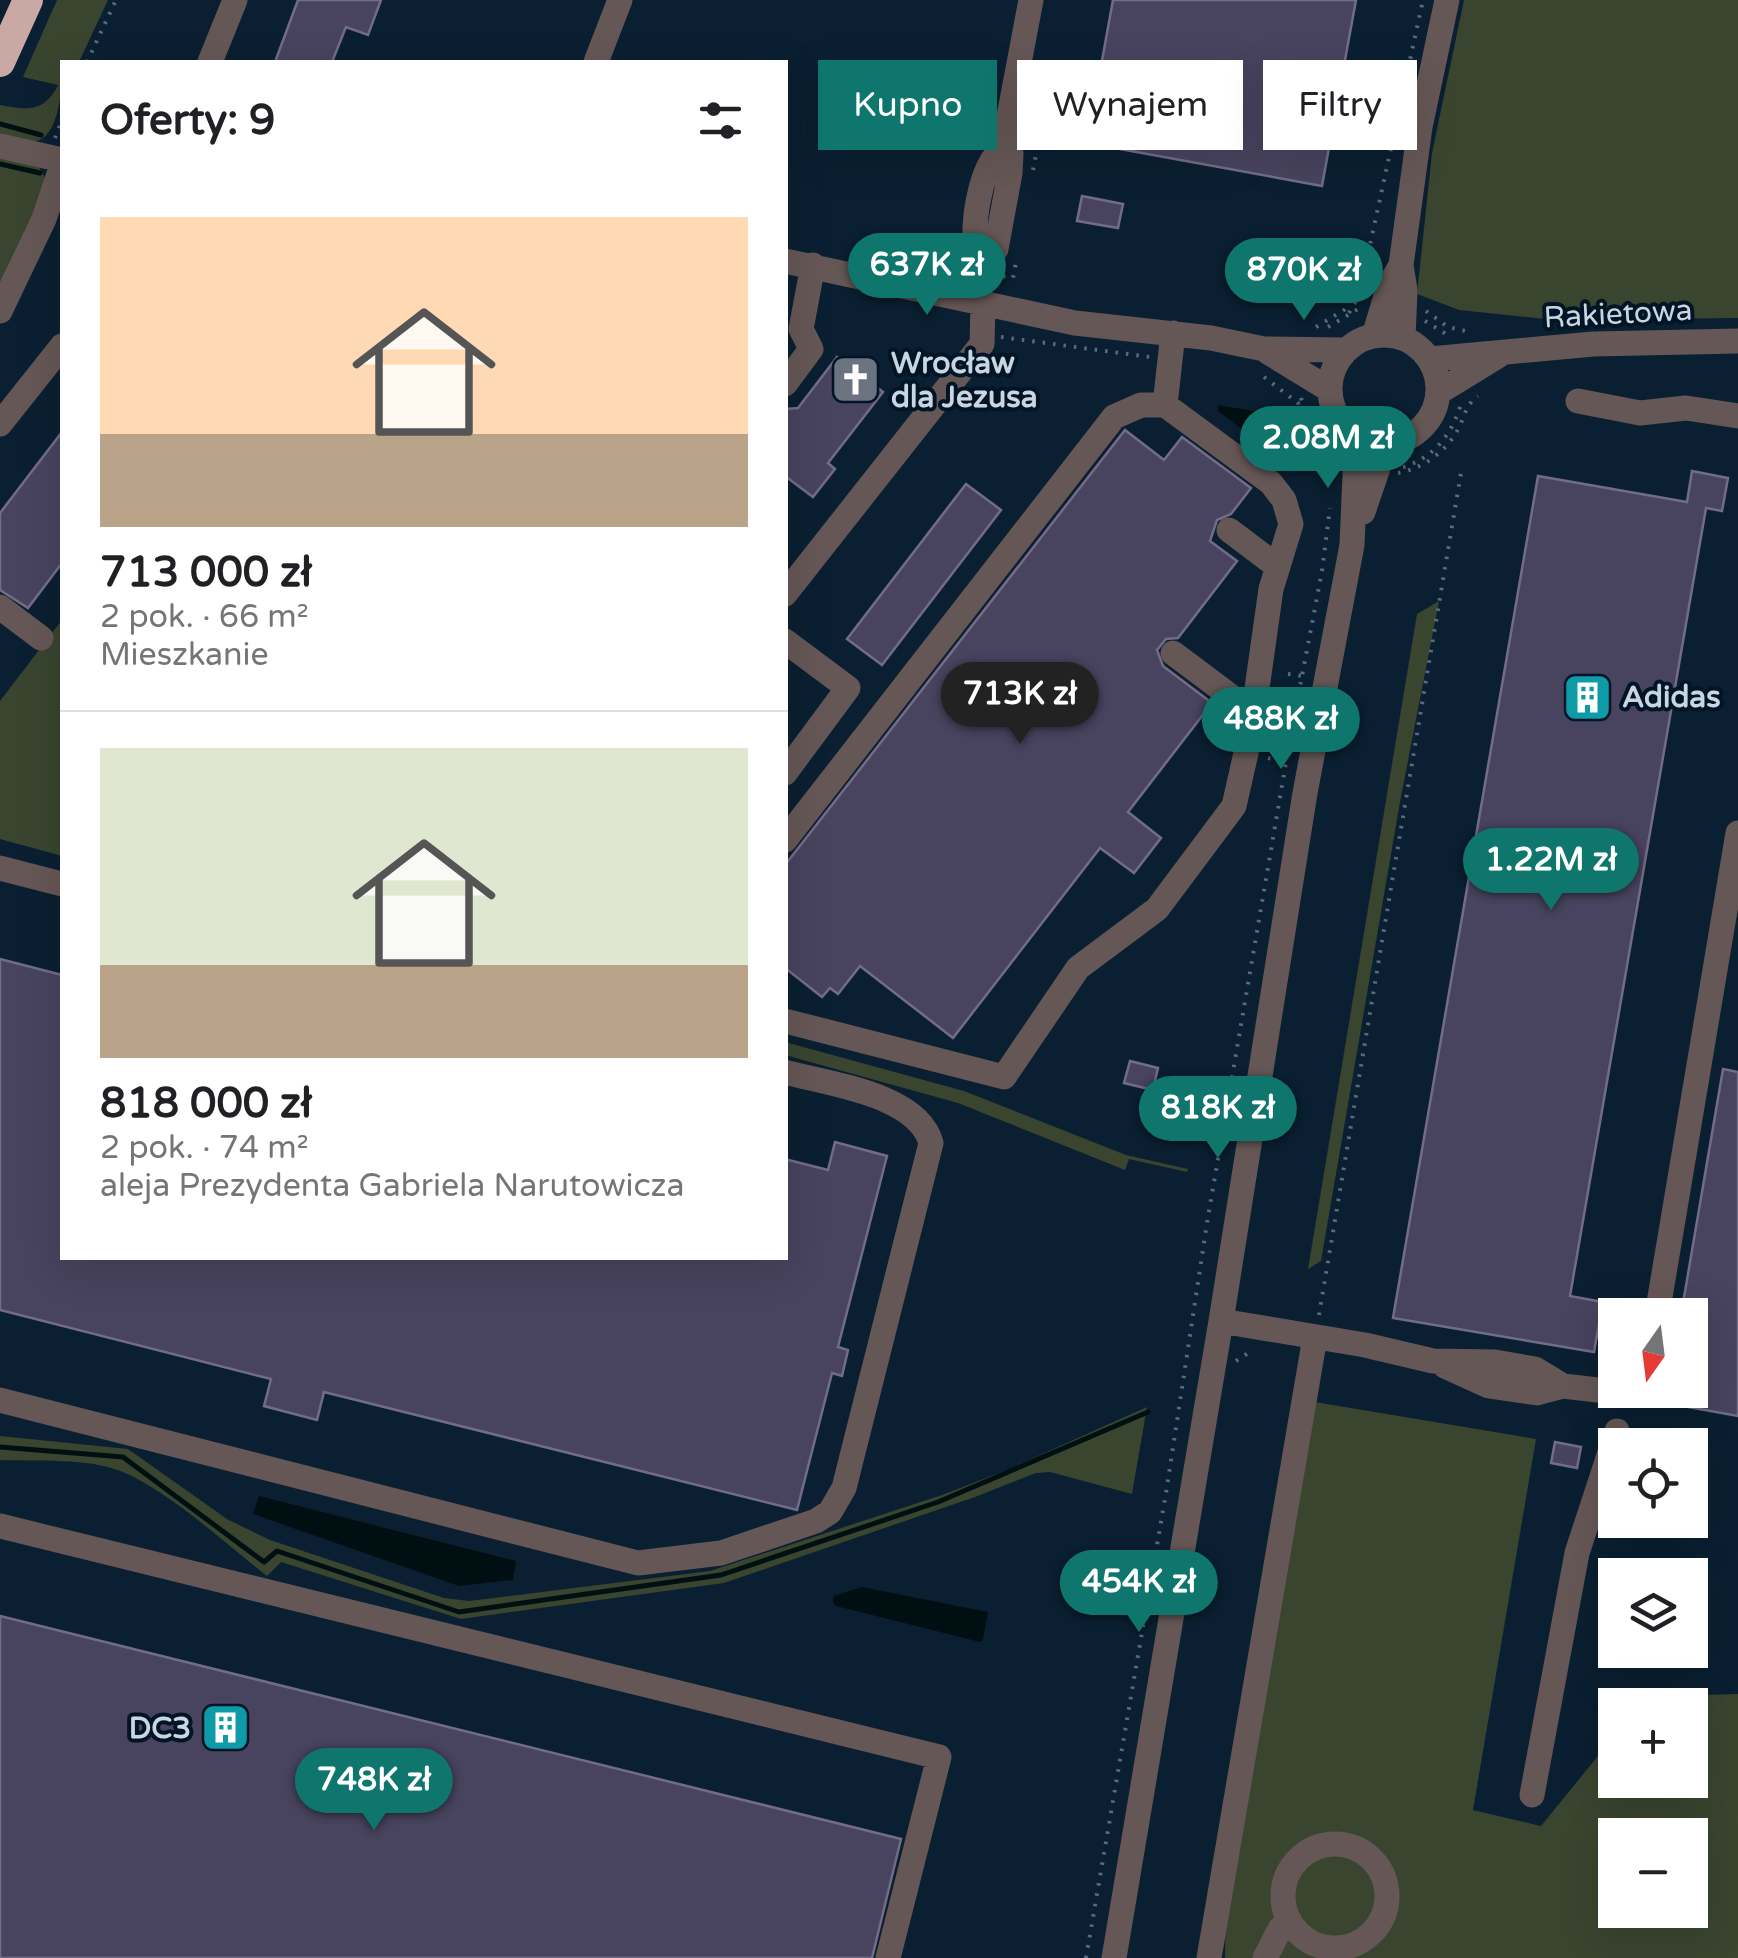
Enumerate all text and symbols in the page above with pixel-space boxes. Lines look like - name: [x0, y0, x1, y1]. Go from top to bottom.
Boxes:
- chip: Kupno: [818, 60, 997, 150]
- chip: Wynajem: [1017, 60, 1243, 150]
- chip: Filtry: [1263, 60, 1417, 150]
- icon: filters: [693, 93, 748, 148]
- text: Oferty: 9: [100, 95, 275, 146]
- pin: 637K zł: [835, 233, 1019, 318]
- pin: 870K zł: [1212, 238, 1396, 323]
- text: 637K zł: [870, 246, 984, 284]
- text: 870K zł: [1247, 251, 1361, 289]
- icon: home: [334, 282, 514, 462]
- street label: Rakietowa: [1543, 292, 1693, 336]
- place label: Wrocław dla Jezusa: [891, 345, 1038, 416]
- church icon: Wrocław dla Jezusa: [830, 354, 882, 406]
- pin: 2.08M zł: [1225, 406, 1431, 491]
- text: 2.08M zł: [1262, 419, 1394, 457]
- text: 713 000 zł: [100, 547, 312, 598]
- text: 2 pok. · 66 m²: [100, 598, 309, 636]
- text: Mieszkanie: [100, 636, 269, 674]
- pin: 713K zł: [928, 662, 1112, 747]
- building icon: Adidas: [1561, 671, 1613, 723]
- text: 713K zł: [963, 675, 1077, 713]
- place label: Adidas: [1622, 679, 1721, 716]
- pin: 488K zł: [1189, 687, 1373, 772]
- text: 488K zł: [1224, 700, 1338, 738]
- icon: home: [334, 813, 514, 993]
- pin: 1.22M zł: [1448, 828, 1654, 913]
- text: 1.22M zł: [1485, 841, 1617, 879]
- pin: 818K zł: [1126, 1076, 1310, 1161]
- text: 818 000 zł: [100, 1078, 312, 1129]
- text: 818K zł: [1161, 1089, 1275, 1127]
- text: 2 pok. · 74 m²: [100, 1129, 309, 1167]
- text: aleja Prezydenta Gabriela Narutowicza: [100, 1167, 684, 1205]
- north arrow: [1598, 1298, 1708, 1408]
- map controls: [1598, 1298, 1708, 1928]
- button: locate: [1598, 1428, 1708, 1538]
- pin: 454K zł: [1047, 1550, 1231, 1635]
- button: layers: [1598, 1558, 1708, 1668]
- text: 454K zł: [1082, 1563, 1196, 1601]
- button: +: [1598, 1688, 1708, 1798]
- building icon: DC3: [200, 1702, 252, 1754]
- place label: DC3: [129, 1710, 191, 1747]
- pin: 748K zł: [282, 1748, 466, 1833]
- text: 748K zł: [317, 1761, 431, 1799]
- button: −: [1598, 1818, 1708, 1928]

